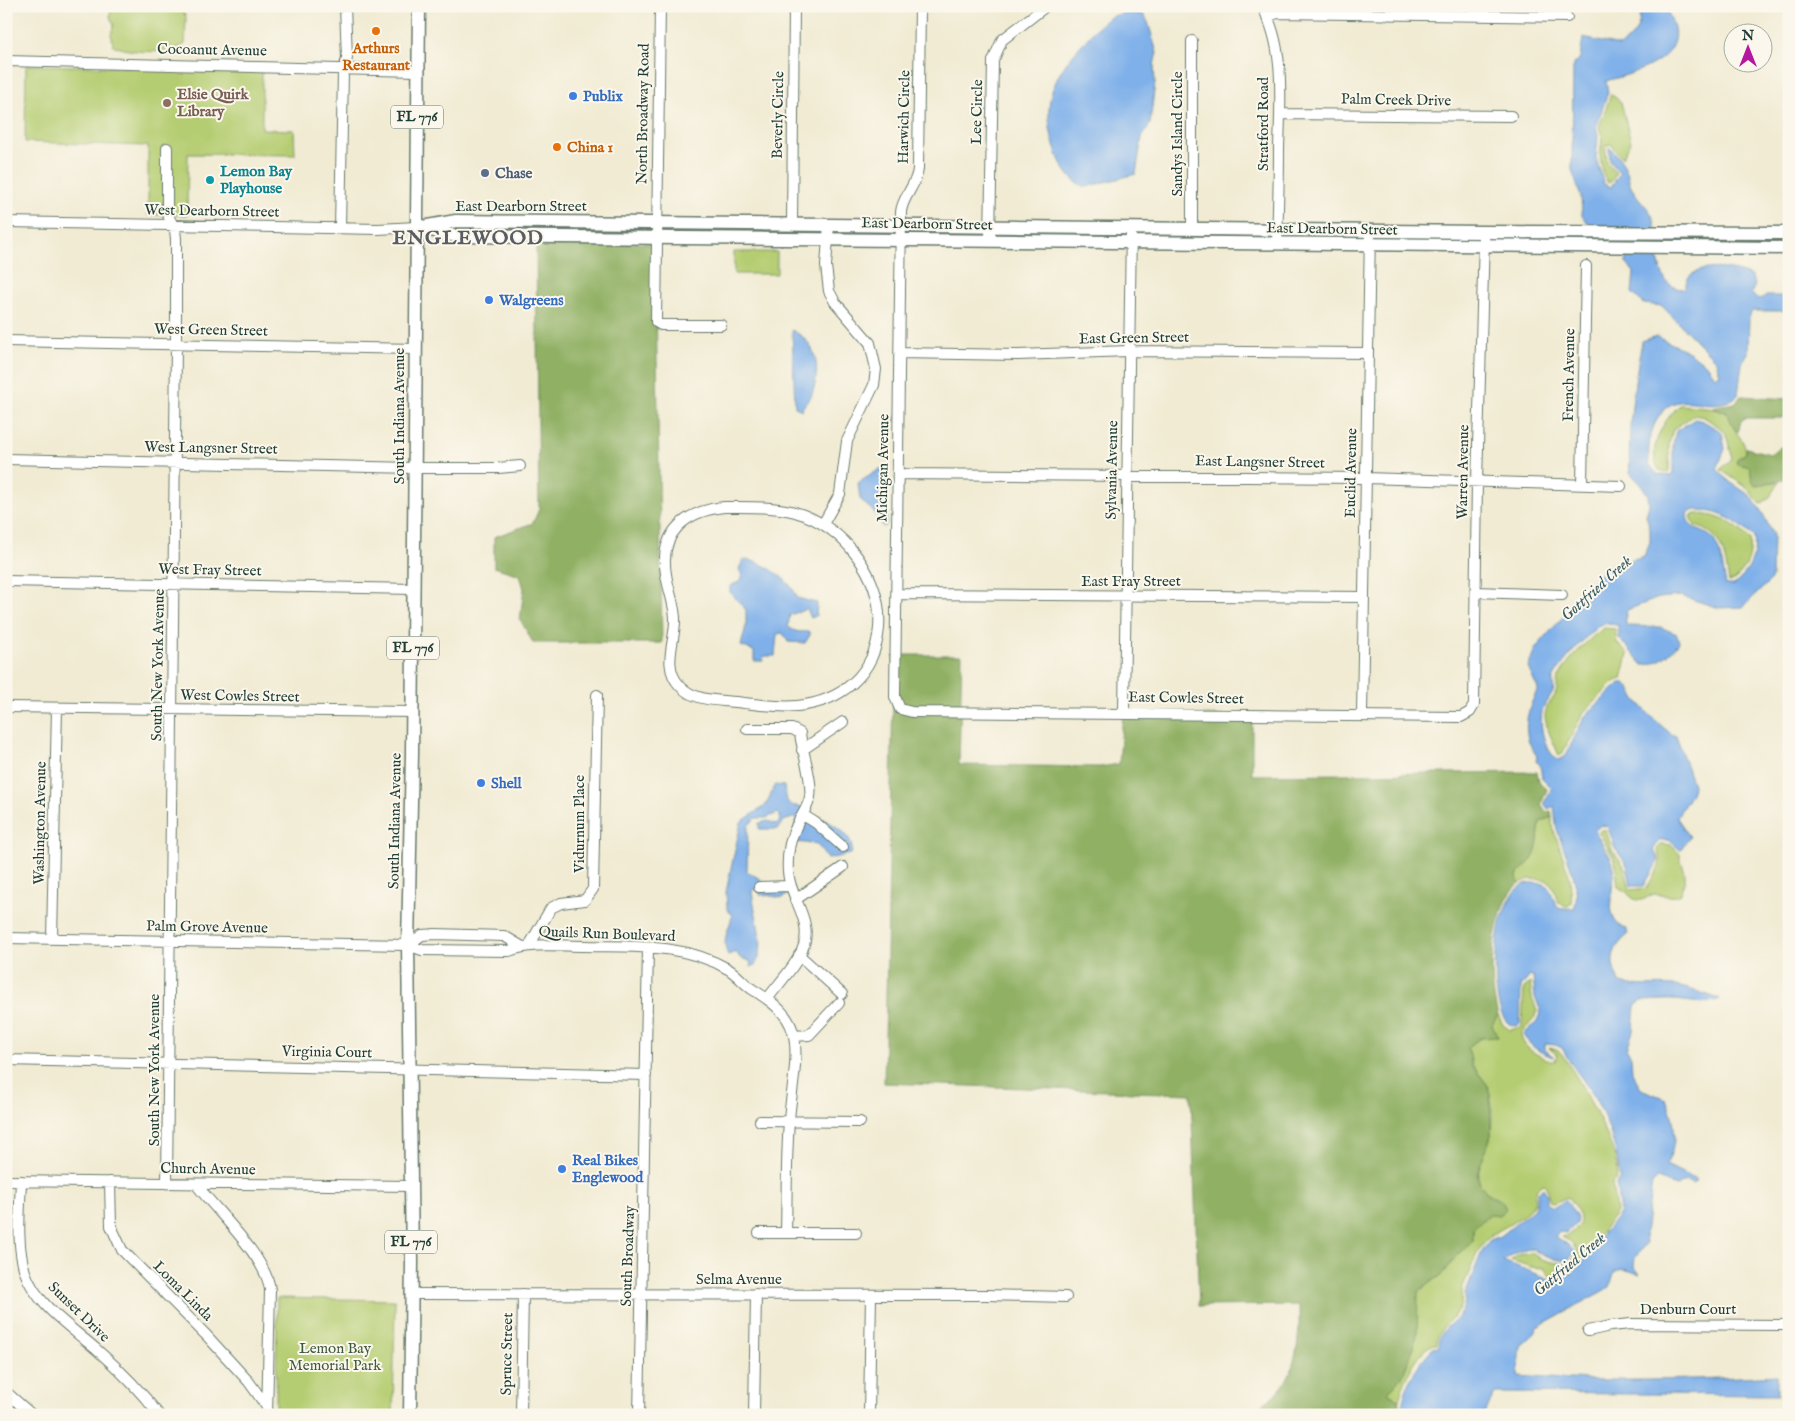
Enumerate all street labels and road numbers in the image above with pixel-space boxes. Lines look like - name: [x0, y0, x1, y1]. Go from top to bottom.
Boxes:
- street label: Cocoanut Avenue: [157, 40, 267, 60]
- street label: North Broadway Road: [632, 42, 654, 185]
- street label: Harwich Circle: [894, 70, 914, 164]
- street label: Beverly Circle: [768, 71, 788, 159]
- street label: Sandys Island Circle: [1168, 71, 1187, 197]
- street label: Stratford Road: [1254, 76, 1273, 171]
- street label: Lee Circle: [967, 79, 987, 145]
- street label: Palm Creek Drive: [1341, 90, 1451, 110]
- road number: FL 776: [391, 105, 443, 128]
- street label: East Dearborn Street: [455, 197, 587, 216]
- street label: West Dearborn Street: [144, 200, 280, 222]
- street label: East Dearborn Street: [861, 213, 993, 235]
- street label: East Dearborn Street: [1266, 218, 1398, 240]
- street label: West Green Street: [154, 320, 268, 340]
- street label: East Green Street: [1079, 328, 1189, 348]
- street label: French Avenue: [1559, 328, 1579, 422]
- street label: South Indiana Avenue: [390, 348, 409, 484]
- street label: Michigan Avenue: [873, 414, 893, 522]
- street label: Sylvania Avenue: [1102, 420, 1122, 520]
- street label: Warren Avenue: [1453, 424, 1473, 520]
- street label: Euclid Avenue: [1341, 428, 1361, 518]
- street label: West Langsner Street: [144, 437, 278, 459]
- street label: East Langsner Street: [1195, 451, 1325, 473]
- street label: West Fray Street: [158, 560, 262, 580]
- street label: East Fray Street: [1081, 572, 1181, 591]
- street label: South New York Avenue: [147, 589, 169, 741]
- road number: FL 776: [387, 636, 439, 660]
- street label: West Cowles Street: [180, 685, 300, 707]
- street label: East Cowles Street: [1128, 687, 1244, 709]
- street label: South Indiana Avenue: [384, 753, 406, 889]
- street label: Washington Avenue: [29, 761, 51, 885]
- street label: Vidurnum Place: [570, 775, 589, 874]
- street label: Palm Grove Avenue: [146, 916, 268, 938]
- street label: Quails Run Boulevard: [538, 922, 677, 946]
- street label: South New York Avenue: [145, 994, 164, 1146]
- street label: Virginia Court: [281, 1042, 372, 1062]
- street label: Church Avenue: [160, 1159, 256, 1179]
- street label: South Broadway: [617, 1204, 639, 1307]
- road number: FL 776: [385, 1230, 437, 1254]
- street label: Loma Linda: [149, 1257, 217, 1325]
- street label: Selma Avenue: [696, 1270, 782, 1289]
- street label: Sunset Drive: [44, 1278, 114, 1346]
- street label: Denburn Court: [1640, 1300, 1736, 1319]
- street label: Spruce Street: [497, 1312, 517, 1396]

